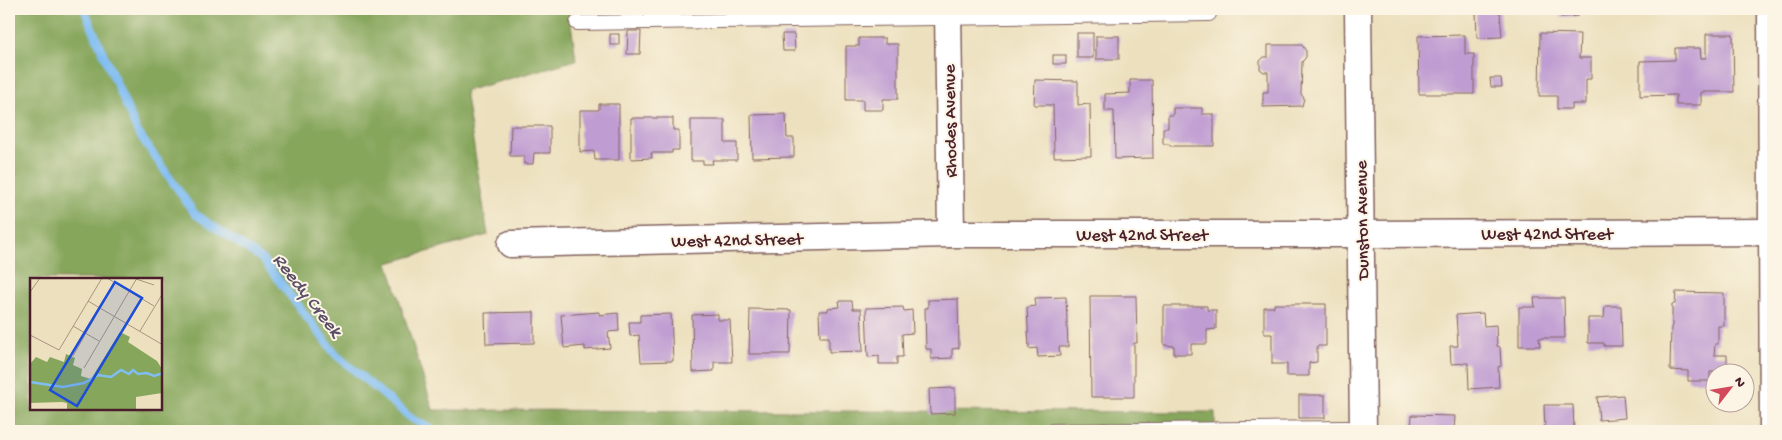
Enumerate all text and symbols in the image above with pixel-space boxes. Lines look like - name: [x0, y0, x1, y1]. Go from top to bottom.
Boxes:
- street label: Rhodes Avenue: [940, 63, 963, 178]
- street label: Dunston Avenue: [1352, 160, 1375, 281]
- street label: West 42nd Street: [1481, 225, 1614, 246]
- street label: West 42nd Street: [1076, 226, 1209, 247]
- street label: West 42nd Street: [671, 230, 805, 253]
- water label: Reedy Creek: [266, 250, 347, 344]
- inset map: [30, 278, 162, 410]
- north arrow: [1704, 362, 1754, 412]
- text: N: [1729, 374, 1749, 391]

